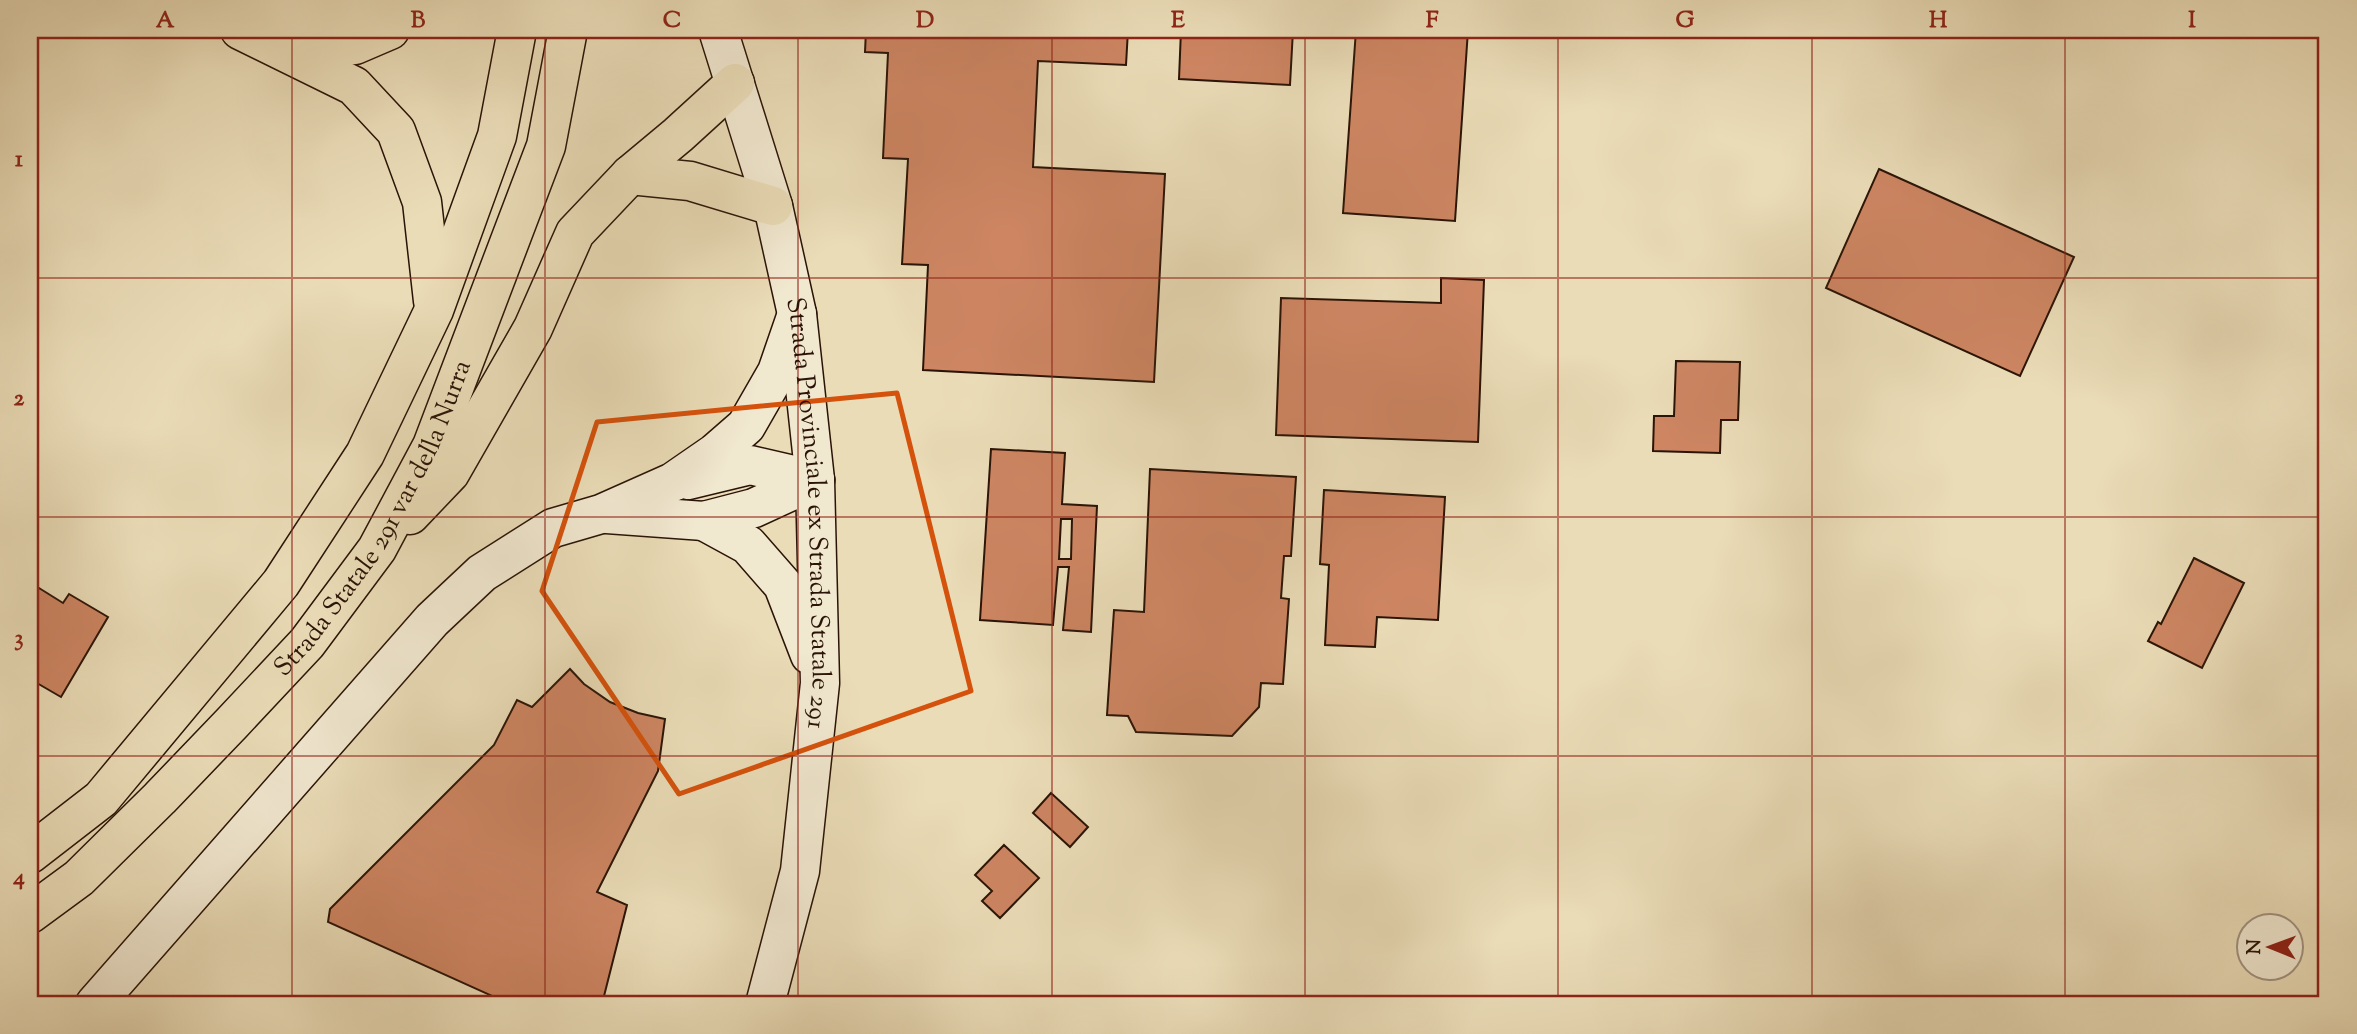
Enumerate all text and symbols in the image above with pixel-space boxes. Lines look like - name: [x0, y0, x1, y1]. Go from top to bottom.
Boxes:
- text: A: [156, 5, 175, 38]
- text: B: [411, 5, 426, 38]
- text: C: [663, 5, 681, 38]
- text: D: [916, 5, 934, 38]
- text: E: [1171, 5, 1185, 38]
- text: F: [1426, 5, 1439, 38]
- text: G: [1676, 5, 1695, 38]
- text: H: [1929, 5, 1948, 38]
- text: I: [2188, 5, 2196, 38]
- text: 1: [15, 144, 23, 177]
- street label: Strada Provinciale ex Strada Statale 291: [775, 294, 839, 731]
- street label: Strada Statale 291 var della Nurra: [266, 355, 481, 685]
- text: 2: [14, 383, 25, 416]
- text: 3: [14, 623, 24, 656]
- text: 4: [12, 862, 25, 895]
- north arrow: [2234, 912, 2304, 982]
- text: N: [2242, 939, 2269, 955]

